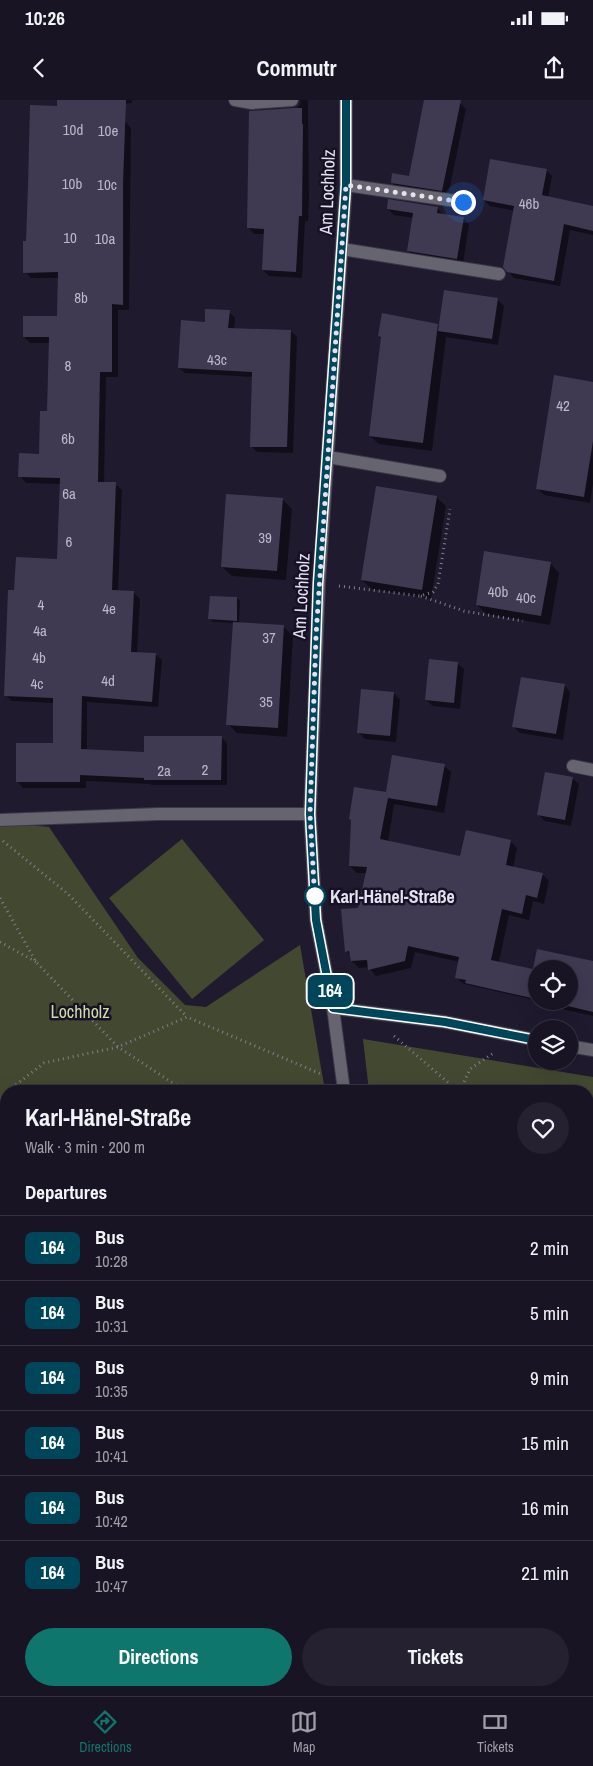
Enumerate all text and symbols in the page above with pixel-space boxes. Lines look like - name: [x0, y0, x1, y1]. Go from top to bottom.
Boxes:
- text: 10:26: [25, 5, 65, 31]
- text: Commutr: [256, 53, 337, 83]
- icon: back: [25, 54, 53, 82]
- icon: share: [540, 54, 568, 82]
- house number: 10d: [63, 119, 83, 140]
- house number: 10e: [98, 120, 118, 141]
- street label: Am Lochholz: [313, 149, 341, 236]
- house number: 10b: [62, 173, 82, 194]
- house number: 10c: [97, 174, 117, 195]
- your location: [451, 190, 476, 215]
- house number: 46b: [519, 193, 539, 214]
- house number: 10: [63, 227, 77, 248]
- house number: 10a: [95, 228, 115, 249]
- house number: 8b: [74, 287, 88, 308]
- house number: 43c: [207, 349, 227, 370]
- house number: 8: [65, 355, 72, 376]
- house number: 42: [556, 395, 570, 416]
- house number: 6b: [61, 428, 75, 449]
- house number: 6a: [62, 483, 76, 504]
- house number: 39: [258, 527, 272, 548]
- house number: 6: [66, 531, 73, 552]
- street label: Am Lochholz: [286, 553, 316, 640]
- house number: 40b: [488, 581, 508, 602]
- house number: 40c: [516, 587, 536, 608]
- house number: 4: [38, 594, 45, 615]
- house number: 4e: [102, 598, 116, 619]
- house number: 4a: [33, 620, 47, 641]
- house number: 37: [262, 627, 276, 648]
- house number: 4b: [32, 647, 46, 668]
- house number: 4d: [101, 670, 115, 691]
- house number: 4c: [31, 673, 44, 694]
- house number: 35: [259, 691, 273, 712]
- house number: 2: [202, 759, 209, 780]
- house number: 2a: [157, 760, 171, 781]
- place label: Karl-Hänel-Straße: [330, 884, 455, 909]
- marker: Karl-Hänel-Straße: [304, 885, 326, 907]
- map controls: [528, 960, 578, 1070]
- button: locate: [528, 960, 578, 1010]
- line badge: 164: [301, 975, 359, 1007]
- text: 164: [318, 978, 342, 1003]
- park label: Lochholz: [50, 999, 110, 1024]
- button: layers: [528, 1020, 578, 1070]
- text: Karl-Hänel-Straße: [25, 1101, 191, 1133]
- button: heart: [517, 1102, 569, 1154]
- text: Walk · 3 min · 200 m: [25, 1136, 145, 1158]
- text: Departures: [25, 1179, 107, 1205]
- text: Bus: [95, 1224, 124, 1250]
- text: 164: [40, 1235, 65, 1260]
- text: 2 min: [530, 1235, 569, 1261]
- text: 10:28: [95, 1250, 128, 1272]
- text: Bus: [95, 1289, 124, 1315]
- text: 164: [40, 1300, 65, 1325]
- text: 5 min: [530, 1300, 569, 1326]
- text: 10:31: [95, 1315, 128, 1337]
- text: Bus: [95, 1354, 124, 1380]
- text: 164: [40, 1365, 65, 1390]
- text: 9 min: [530, 1365, 569, 1391]
- text: 10:35: [95, 1380, 128, 1402]
- text: Bus: [95, 1419, 124, 1445]
- text: 164: [40, 1430, 65, 1455]
- text: 15 min: [521, 1430, 569, 1456]
- text: 10:41: [95, 1445, 128, 1467]
- text: Bus: [95, 1484, 124, 1510]
- text: 164: [40, 1495, 65, 1520]
- text: 16 min: [521, 1495, 569, 1521]
- text: 10:42: [95, 1510, 128, 1532]
- text: Bus: [95, 1549, 124, 1575]
- text: 164: [40, 1560, 65, 1585]
- text: 21 min: [521, 1560, 569, 1586]
- text: 10:47: [95, 1575, 128, 1597]
- button: Directions: [25, 1628, 292, 1686]
- button: Tickets: [302, 1628, 569, 1686]
- tab: Directions: [79, 1708, 132, 1756]
- tab: Map: [290, 1708, 318, 1756]
- tab: Tickets: [477, 1708, 514, 1756]

